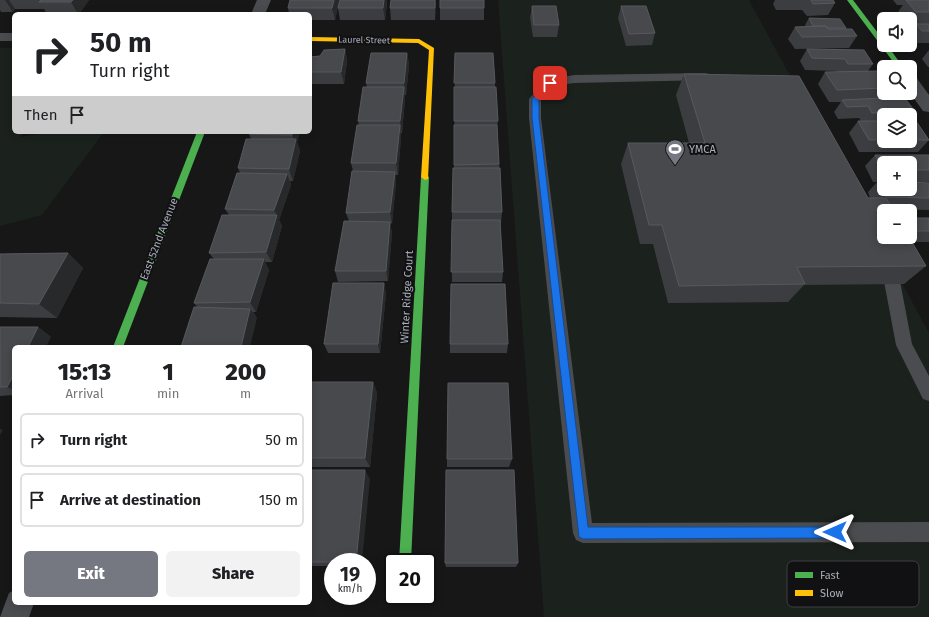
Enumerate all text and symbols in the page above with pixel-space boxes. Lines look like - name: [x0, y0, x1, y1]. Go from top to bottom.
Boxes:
- map controls: [877, 12, 917, 244]
- button: sound: [877, 12, 917, 52]
- text: 50 m: [90, 26, 152, 59]
- icon: right: [24, 28, 76, 80]
- street label: Laurel Street: [338, 35, 391, 45]
- text: Turn right: [90, 60, 170, 82]
- button: search: [877, 60, 917, 100]
- pin: [533, 66, 567, 100]
- icon: arrive: [539, 72, 561, 94]
- icon: arrive: [66, 104, 88, 126]
- text: Then: [24, 106, 58, 124]
- button: layers: [877, 108, 917, 148]
- sports icon: YMCA: [664, 138, 686, 166]
- place label: YMCA: [689, 143, 716, 156]
- button: +: [877, 156, 917, 196]
- street label: East 52nd Avenue: [137, 196, 181, 282]
- button: −: [877, 204, 917, 244]
- street label: Winter Ridge Court: [398, 250, 416, 344]
- text: 15:13: [58, 358, 111, 386]
- text: 1: [162, 358, 174, 386]
- text: 200: [225, 358, 266, 386]
- text: Arrival: [65, 386, 104, 401]
- text: min: [157, 386, 179, 401]
- text: m: [240, 386, 251, 401]
- icon: right: [26, 429, 48, 451]
- text: Turn right: [60, 431, 127, 449]
- text: 50 m: [265, 431, 298, 449]
- icon: arrive: [26, 489, 48, 511]
- text: Arrive at destination: [60, 491, 201, 509]
- text: 150 m: [259, 491, 298, 509]
- position arrow: [814, 511, 856, 553]
- button: Exit: [24, 551, 158, 597]
- button: Share: [166, 551, 300, 597]
- speed limit sign: 20: [384, 553, 436, 605]
- legend: [787, 561, 919, 607]
- text: 19: [340, 562, 360, 586]
- text: Fast: [820, 569, 840, 582]
- text: km/h: [338, 583, 362, 595]
- text: Slow: [820, 587, 844, 600]

